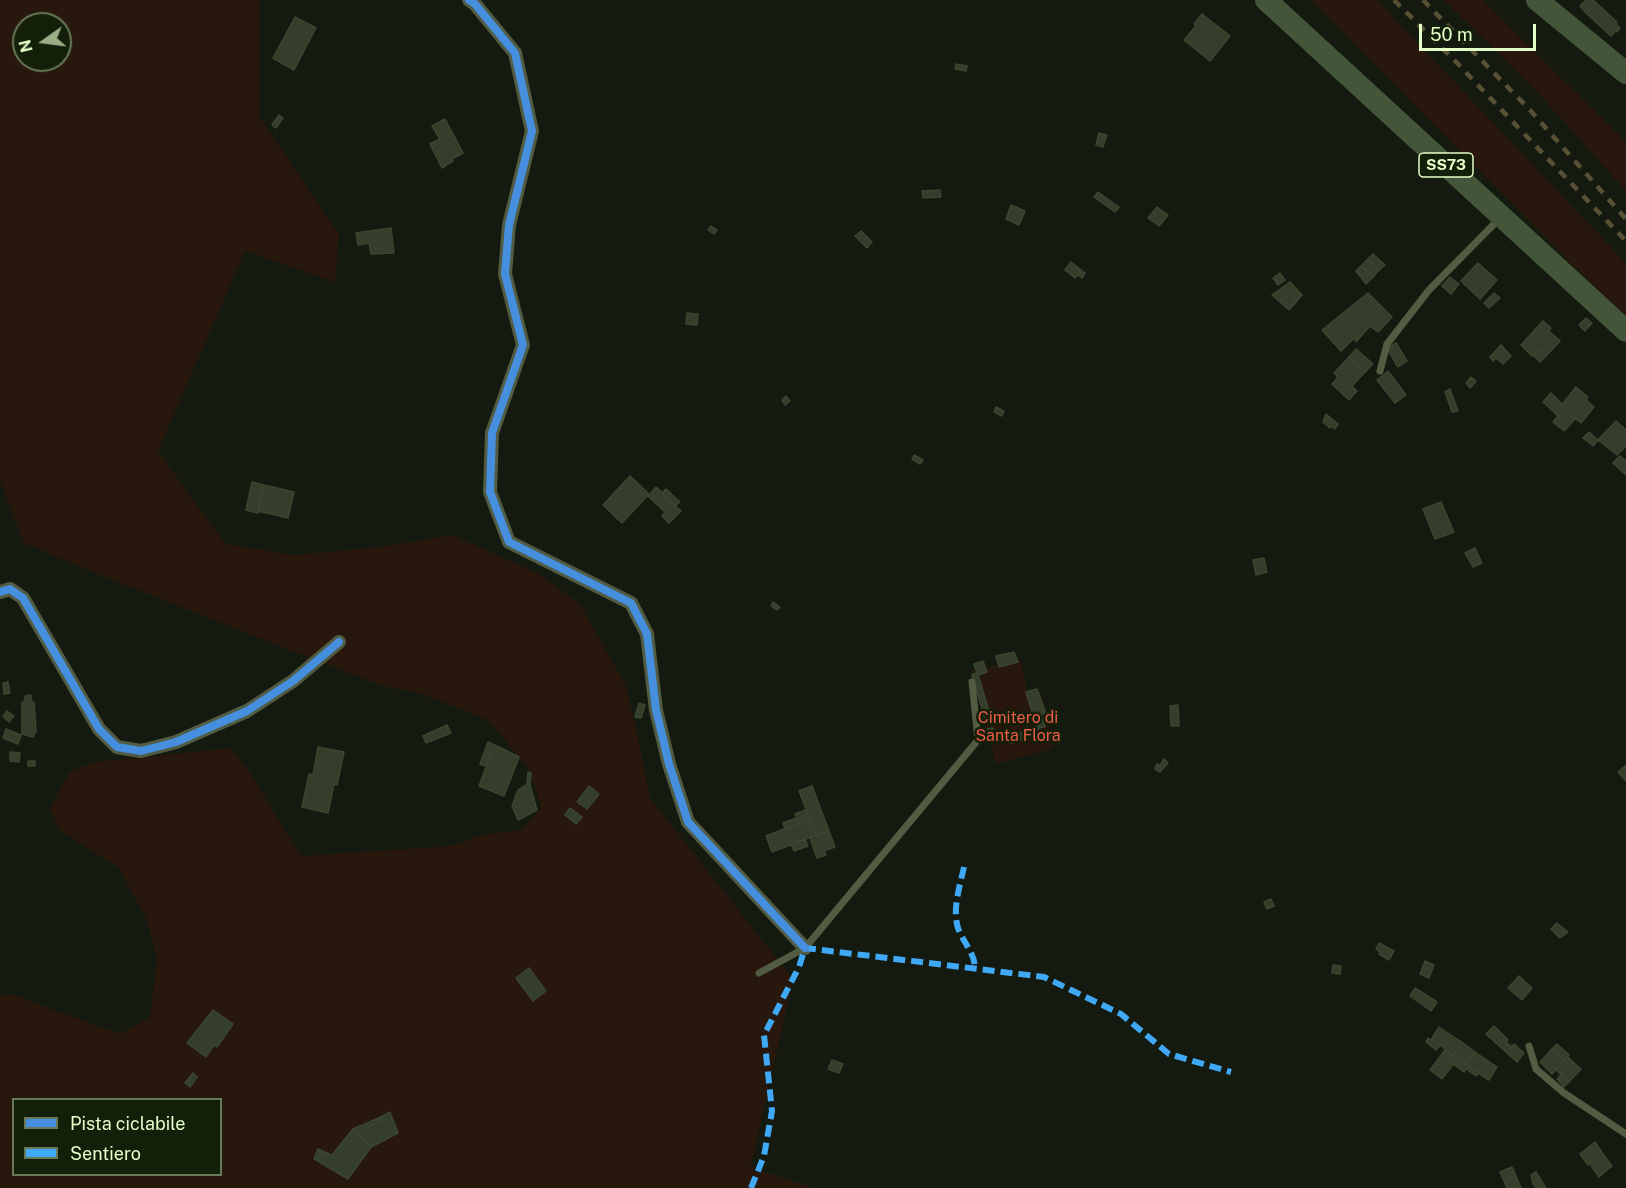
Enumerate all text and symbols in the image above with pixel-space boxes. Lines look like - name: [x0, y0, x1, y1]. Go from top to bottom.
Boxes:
- north arrow: [12, 12, 72, 72]
- scale bar: [1422, 12, 1539, 50]
- text: 50 m: [1430, 24, 1473, 45]
- text: N: [15, 38, 37, 54]
- road number: SS73: [1419, 153, 1473, 177]
- park label: Cimitero di Santa Flora: [975, 708, 1061, 746]
- legend: [12, 1098, 222, 1176]
- text: Pista ciclabile: [70, 1113, 185, 1134]
- text: Sentiero: [70, 1143, 141, 1164]

